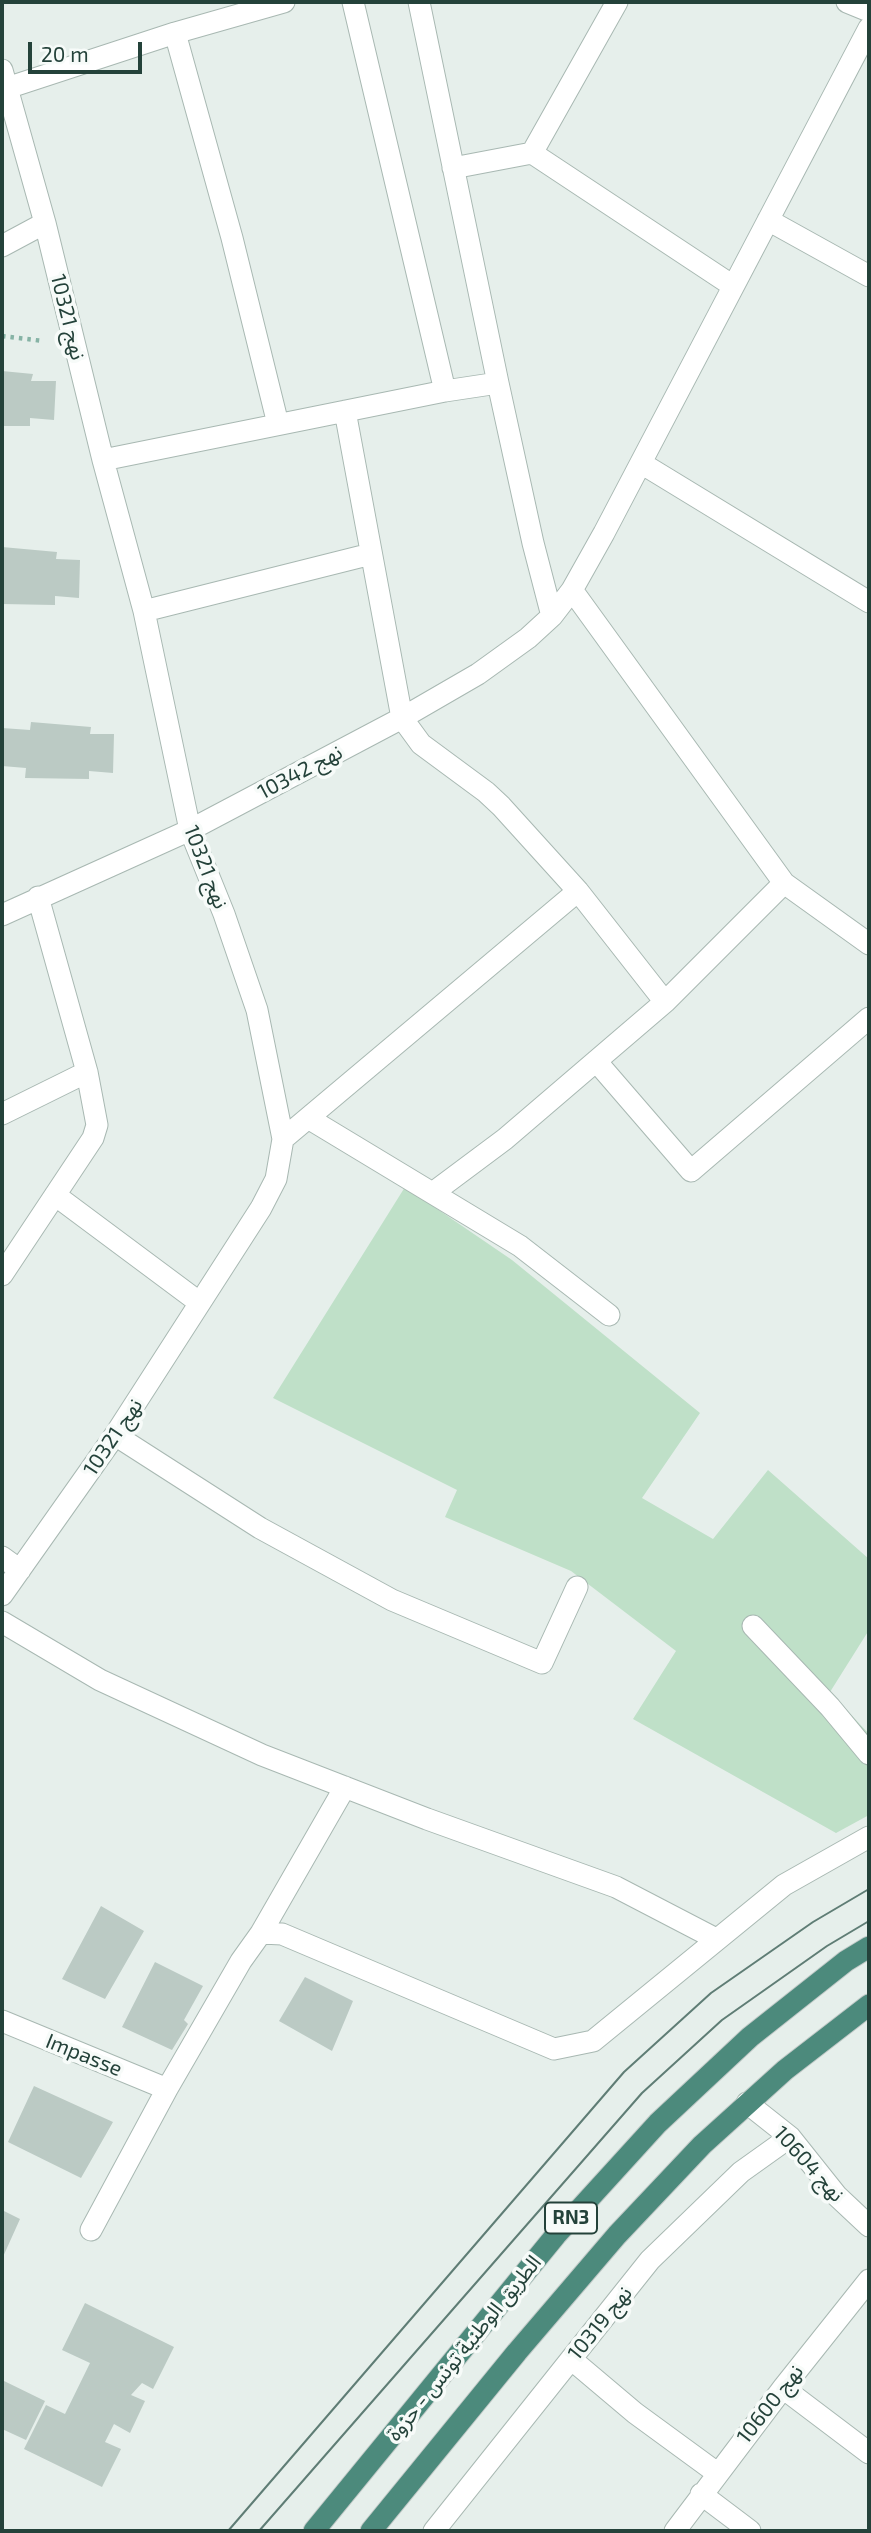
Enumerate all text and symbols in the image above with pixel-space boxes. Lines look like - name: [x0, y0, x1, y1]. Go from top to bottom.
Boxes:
- scale bar: [32, 28, 145, 72]
- text: 20 m: [41, 41, 89, 66]
- street label: نهج 10321: [45, 272, 91, 362]
- street label: نهج 10342: [253, 739, 347, 805]
- street label: نهج 10321: [179, 822, 233, 912]
- street label: نهج 10321: [78, 1394, 148, 1480]
- street label: Impasse: [42, 2028, 126, 2082]
- street label: نهج 10604: [768, 2121, 850, 2207]
- road number: RN3: [545, 2202, 597, 2234]
- street label: الطريق الوطنية تونس - حزوة: [381, 2250, 547, 2446]
- street label: نهج 10319: [563, 2281, 637, 2365]
- street label: نهج 10600: [731, 2360, 809, 2448]

